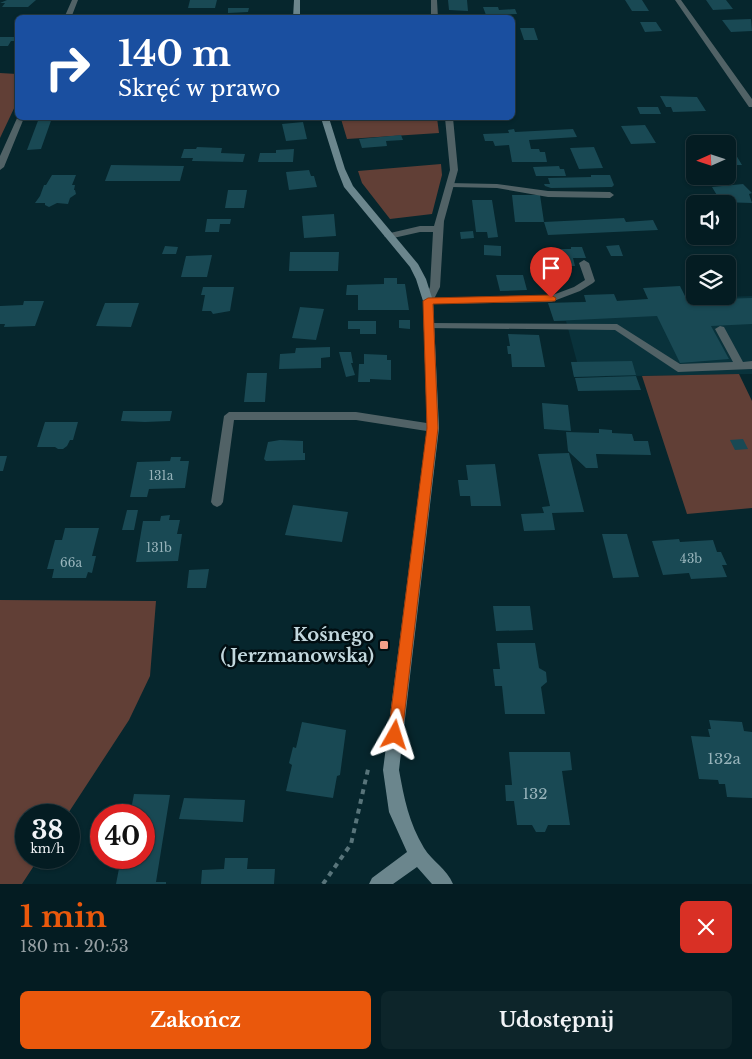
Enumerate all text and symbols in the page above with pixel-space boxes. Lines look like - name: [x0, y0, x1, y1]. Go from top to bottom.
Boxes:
- text: 140 m: [118, 32, 231, 75]
- icon: right: [35, 35, 100, 100]
- text: Skręć w prawo: [118, 75, 280, 102]
- north arrow: [686, 135, 736, 185]
- map controls: [686, 135, 736, 305]
- button: sound: [686, 195, 736, 245]
- pin: [530, 247, 572, 298]
- icon: arrive: [537, 254, 565, 282]
- button: layers: [686, 255, 736, 305]
- house number: 131a: [149, 468, 174, 483]
- house number: 131b: [146, 540, 172, 555]
- house number: 43b: [680, 551, 702, 566]
- house number: 66a: [60, 555, 82, 570]
- place label: Kośnego (Jerzmanowska): [221, 624, 374, 667]
- marker: Kośnego (Jerzmanowska): [378, 639, 390, 651]
- position arrow: [368, 708, 420, 760]
- house number: 132a: [707, 749, 741, 768]
- house number: 132: [522, 784, 548, 803]
- speed limit sign: 40: [90, 804, 155, 869]
- text: 38: [32, 815, 63, 846]
- text: km/h: [30, 841, 65, 856]
- text: 1 min: [20, 898, 107, 935]
- button: close: [680, 901, 732, 953]
- text: 180 m · 20:53: [20, 936, 129, 956]
- button: Zakończ: [20, 991, 371, 1049]
- button: Udostępnij: [381, 991, 732, 1049]

